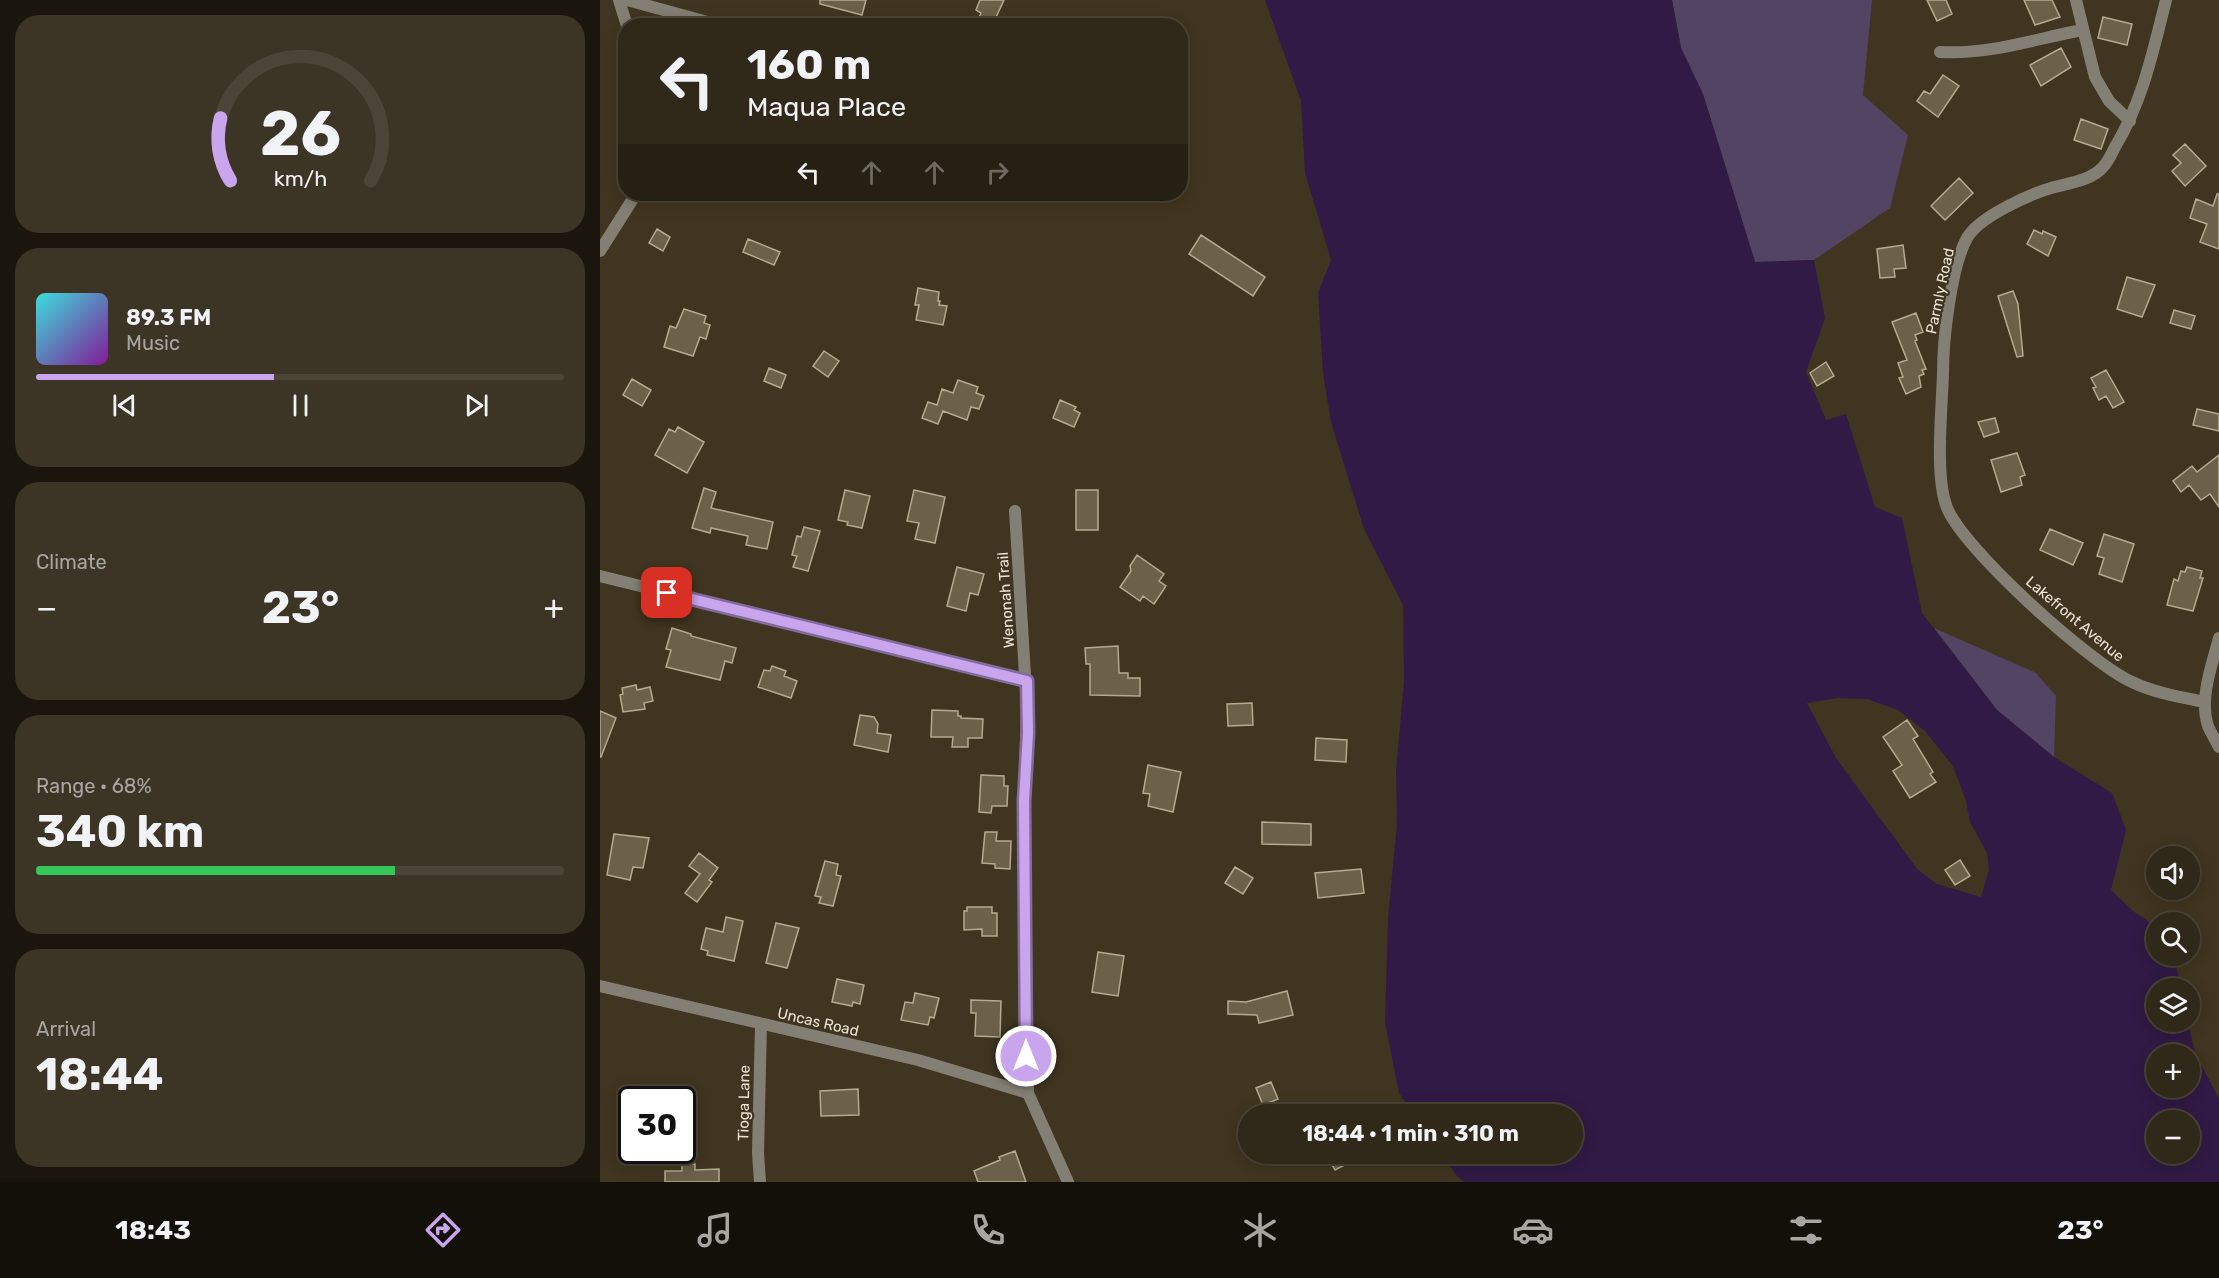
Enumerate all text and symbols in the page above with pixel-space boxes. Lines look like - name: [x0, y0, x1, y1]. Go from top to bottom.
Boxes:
- text: 160 m: [747, 40, 871, 90]
- icon: left: [648, 42, 726, 120]
- text: Maqua Place: [747, 91, 906, 123]
- text: 26: [259, 97, 341, 171]
- icon: left: [792, 156, 825, 189]
- icon: ahead: [855, 156, 888, 189]
- icon: ahead: [918, 156, 951, 189]
- icon: right: [981, 156, 1014, 189]
- text: km/h: [273, 167, 327, 192]
- street label: Parmly Road: [1922, 246, 1958, 336]
- text: 89.3 FM: [126, 304, 211, 331]
- text: Music: [126, 331, 180, 355]
- icon: previous: [108, 389, 141, 422]
- icon: pause: [284, 389, 317, 422]
- icon: next: [460, 389, 493, 422]
- text: Climate: [36, 550, 107, 574]
- street label: Wenonah Trail: [994, 551, 1018, 649]
- pin: [641, 567, 692, 618]
- street label: Lakefront Avenue: [2022, 573, 2128, 665]
- icon: arrive: [650, 576, 683, 609]
- text: 23°: [262, 581, 339, 634]
- text: −: [36, 588, 57, 627]
- text: +: [543, 588, 564, 627]
- text: Range · 68%: [36, 774, 152, 798]
- text: 340 km: [36, 805, 204, 858]
- map controls: [2146, 846, 2200, 1164]
- button: sound: [2146, 846, 2200, 900]
- button: search: [2146, 912, 2200, 966]
- button: layers: [2146, 978, 2200, 1032]
- street label: Uncas Road: [776, 1004, 860, 1040]
- text: Arrival: [36, 1017, 96, 1041]
- position arrow: [994, 1024, 1058, 1088]
- button: +: [2146, 1044, 2200, 1098]
- text: 18:44: [36, 1048, 163, 1101]
- street label: Tioga Lane: [734, 1065, 754, 1141]
- speed limit sign: 30: [618, 1086, 696, 1164]
- button: −: [2146, 1110, 2200, 1164]
- text: 18:44 · 1 min · 310 m: [1302, 1120, 1519, 1147]
- icon: directions: [422, 1209, 464, 1251]
- icon: music: [694, 1209, 736, 1251]
- icon: phone: [967, 1209, 1009, 1251]
- icon: climate: [1239, 1209, 1281, 1251]
- icon: car: [1512, 1209, 1554, 1251]
- icon: filters: [1785, 1209, 1827, 1251]
- text: 18:43: [115, 1214, 191, 1246]
- text: 23°: [2057, 1214, 2104, 1246]

